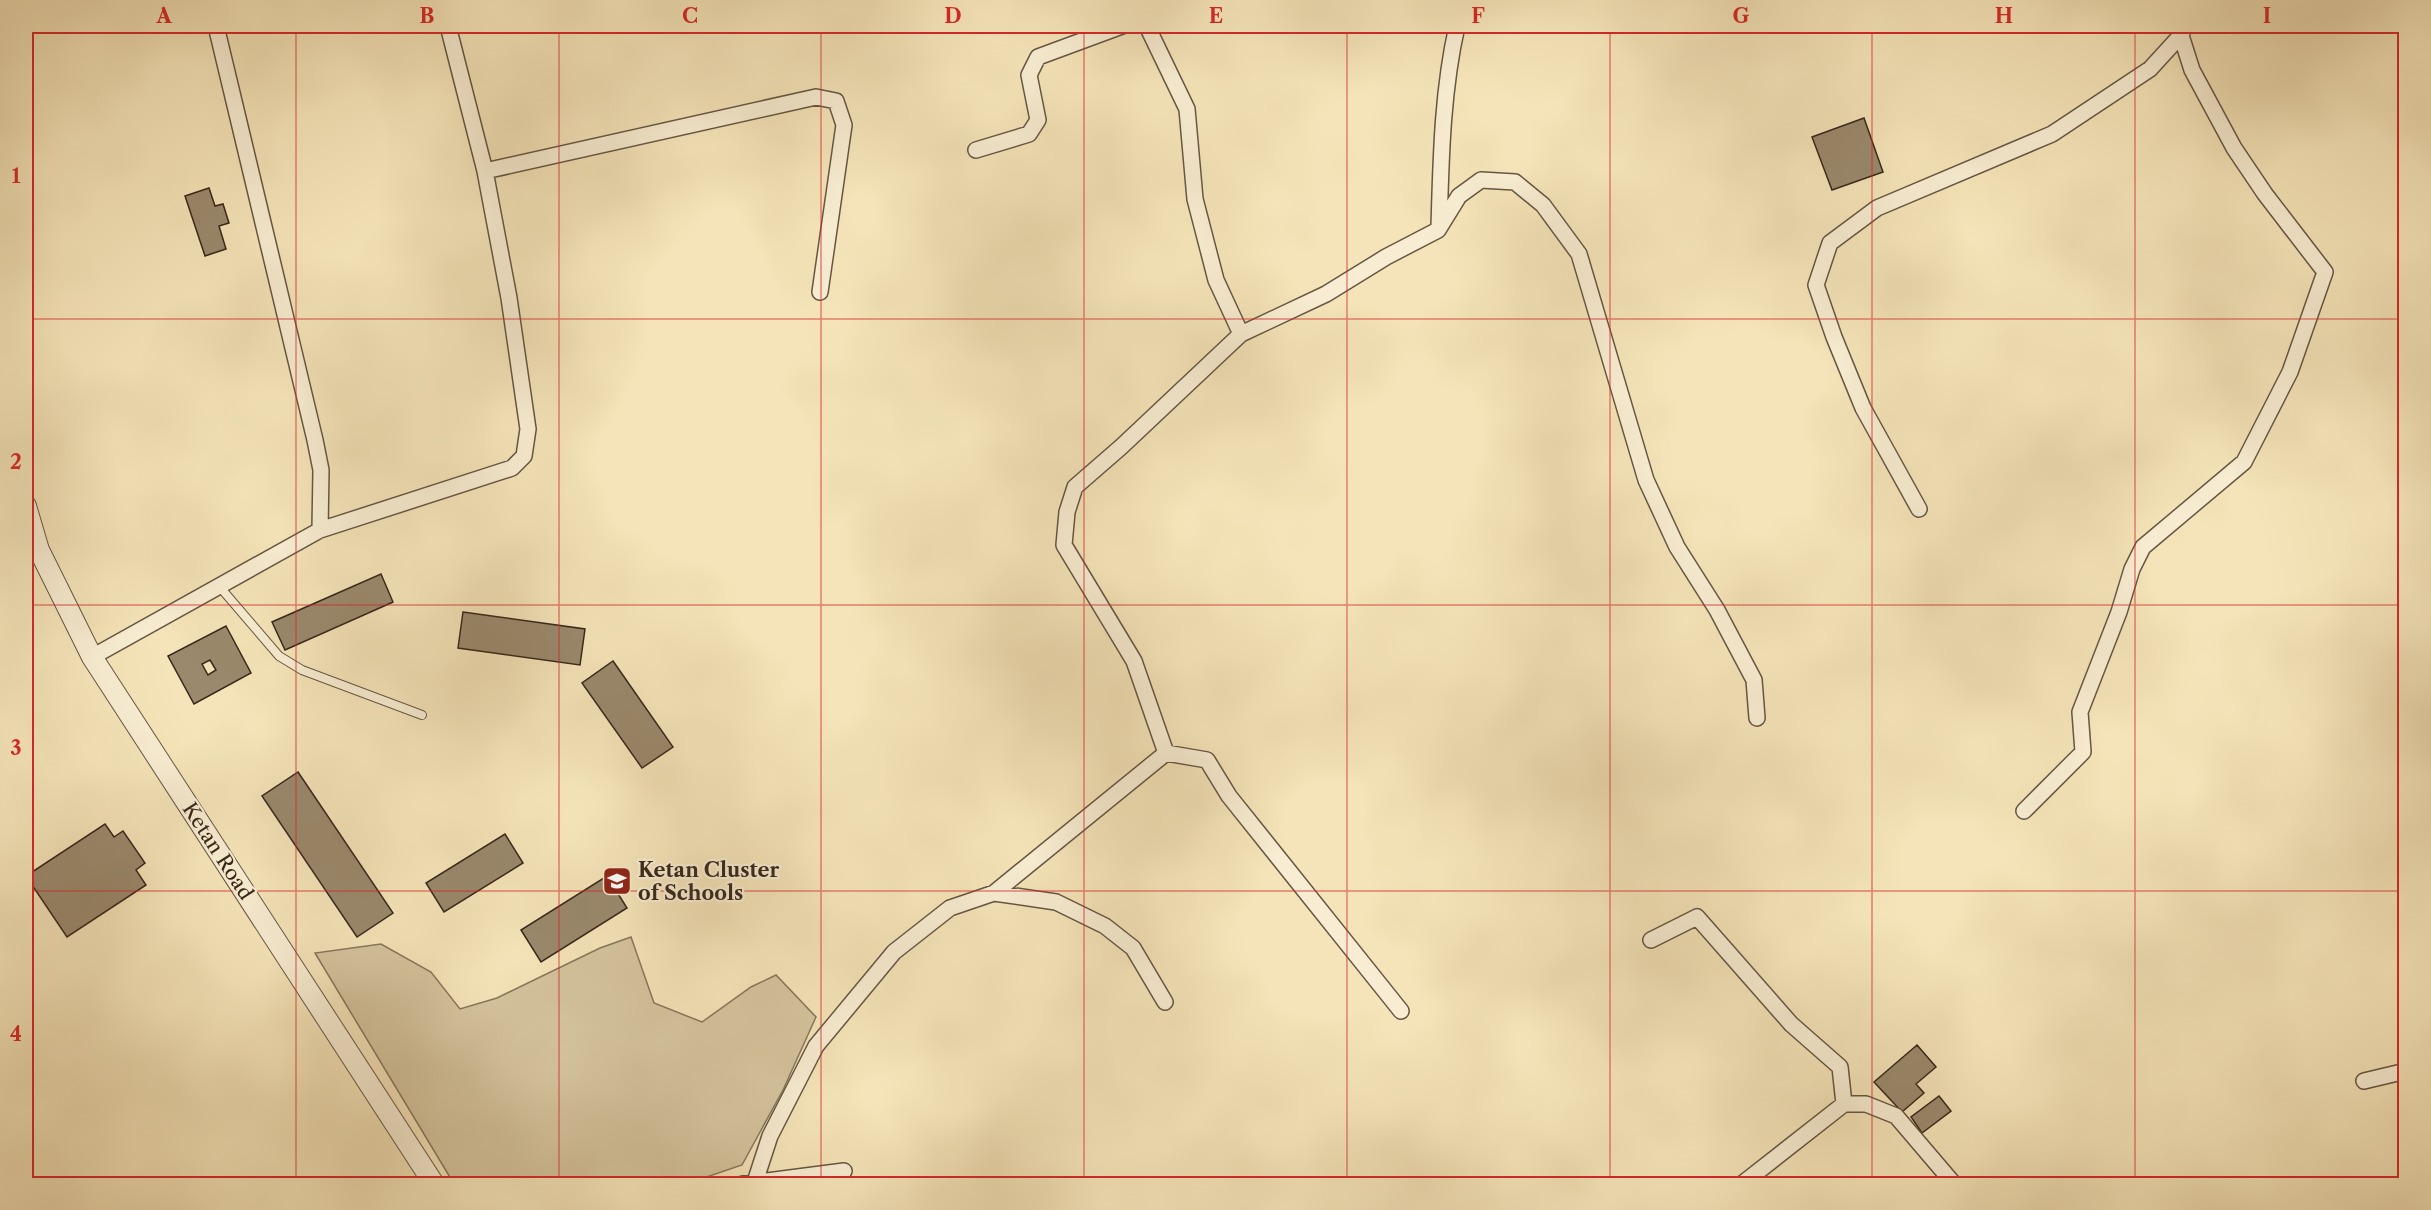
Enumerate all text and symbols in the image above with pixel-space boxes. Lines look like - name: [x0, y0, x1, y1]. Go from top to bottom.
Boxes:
- text: A: [155, 4, 172, 28]
- text: B: [420, 4, 435, 28]
- text: C: [682, 4, 698, 28]
- text: D: [944, 4, 962, 28]
- text: E: [1209, 4, 1223, 28]
- text: F: [1471, 4, 1485, 28]
- text: G: [1733, 4, 1750, 28]
- text: H: [1995, 4, 2013, 28]
- text: I: [2263, 4, 2271, 28]
- text: 1: [12, 164, 21, 188]
- text: 2: [10, 450, 22, 474]
- text: 3: [10, 736, 22, 760]
- street label: Ketan Road: [178, 798, 258, 904]
- place label: Ketan Cluster of Schools: [638, 858, 779, 905]
- school or university icon: Ketan Cluster of Schools: [601, 865, 633, 897]
- text: 4: [10, 1022, 22, 1046]

